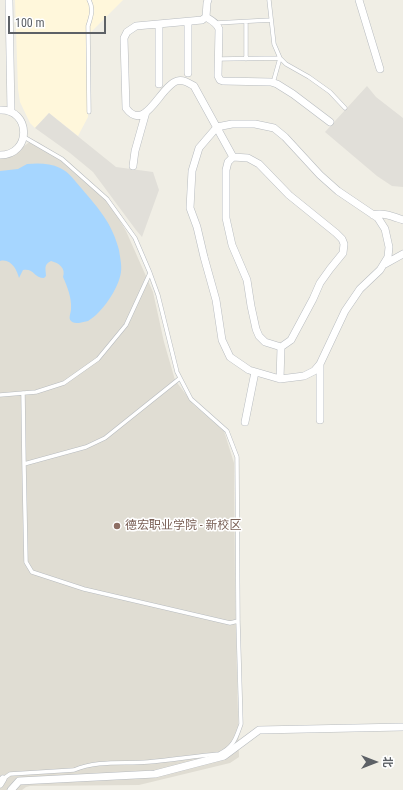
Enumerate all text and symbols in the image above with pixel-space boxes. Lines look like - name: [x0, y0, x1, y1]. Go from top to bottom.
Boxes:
- scale bar: [10, 8, 108, 34]
- text: 100 m: [15, 16, 45, 30]
- place label: 德宏职业学院 - 新校区: [125, 519, 241, 533]
- marker: 德宏职业学院 - 新校区: [112, 521, 122, 531]
- north arrow: [355, 742, 395, 782]
- text: 北: [381, 757, 394, 768]

